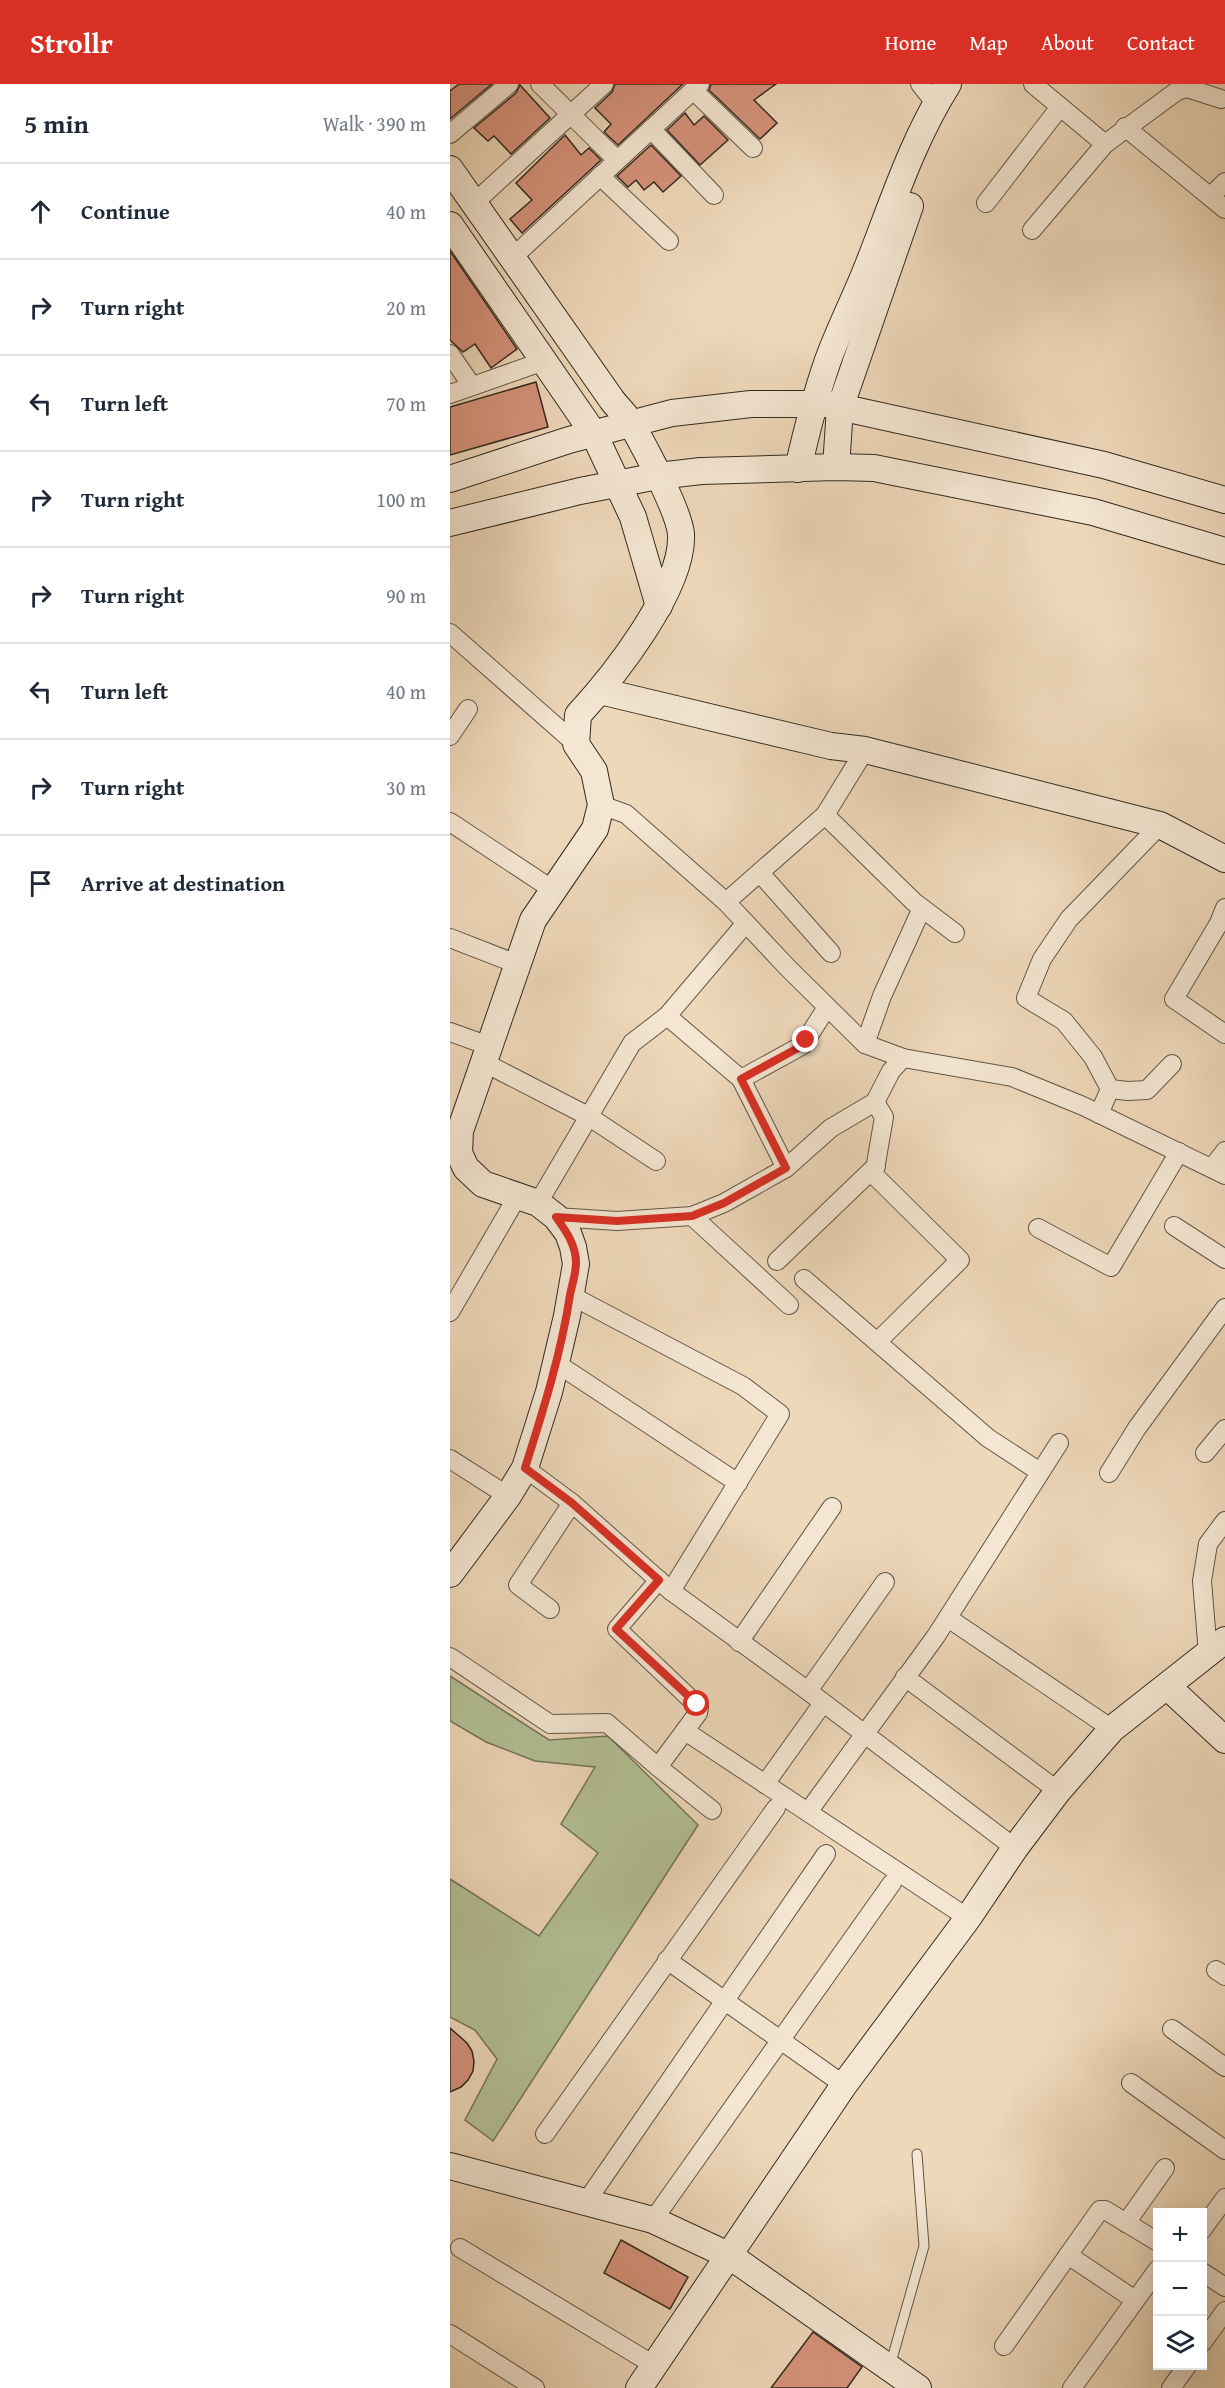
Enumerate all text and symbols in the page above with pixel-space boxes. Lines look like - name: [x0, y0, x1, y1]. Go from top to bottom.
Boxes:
- text: Strollr: [30, 22, 113, 63]
- text: Home: [885, 27, 936, 58]
- text: Map: [969, 27, 1008, 58]
- text: About: [1041, 27, 1094, 58]
- text: Contact: [1127, 27, 1195, 58]
- text: 5 min: [24, 104, 89, 143]
- text: Walk · 390 m: [323, 109, 426, 138]
- icon: ahead: [24, 195, 57, 228]
- text: Continue: [81, 195, 170, 227]
- text: 40 m: [386, 197, 426, 226]
- icon: right: [24, 291, 57, 324]
- text: Turn right: [81, 291, 184, 323]
- text: 20 m: [386, 293, 426, 322]
- icon: left: [24, 387, 57, 420]
- text: Turn left: [81, 387, 168, 419]
- text: 70 m: [386, 389, 426, 418]
- icon: right: [24, 483, 57, 516]
- text: Turn right: [81, 483, 184, 515]
- text: 100 m: [376, 485, 426, 514]
- icon: right: [24, 579, 57, 612]
- text: Turn right: [81, 579, 184, 611]
- text: 90 m: [386, 581, 426, 610]
- icon: left: [24, 675, 57, 708]
- text: Turn left: [81, 675, 168, 707]
- text: 40 m: [386, 677, 426, 706]
- icon: right: [24, 771, 57, 804]
- text: Turn right: [81, 771, 184, 803]
- text: 30 m: [386, 773, 426, 802]
- icon: arrive: [24, 867, 57, 900]
- text: Arrive at destination: [81, 867, 285, 899]
- route end: [792, 1026, 818, 1052]
- route start: [683, 1690, 709, 1716]
- map controls: [1153, 2208, 1207, 2370]
- button: +: [1153, 2208, 1207, 2262]
- button: −: [1153, 2262, 1207, 2316]
- button: layers: [1153, 2316, 1207, 2370]

